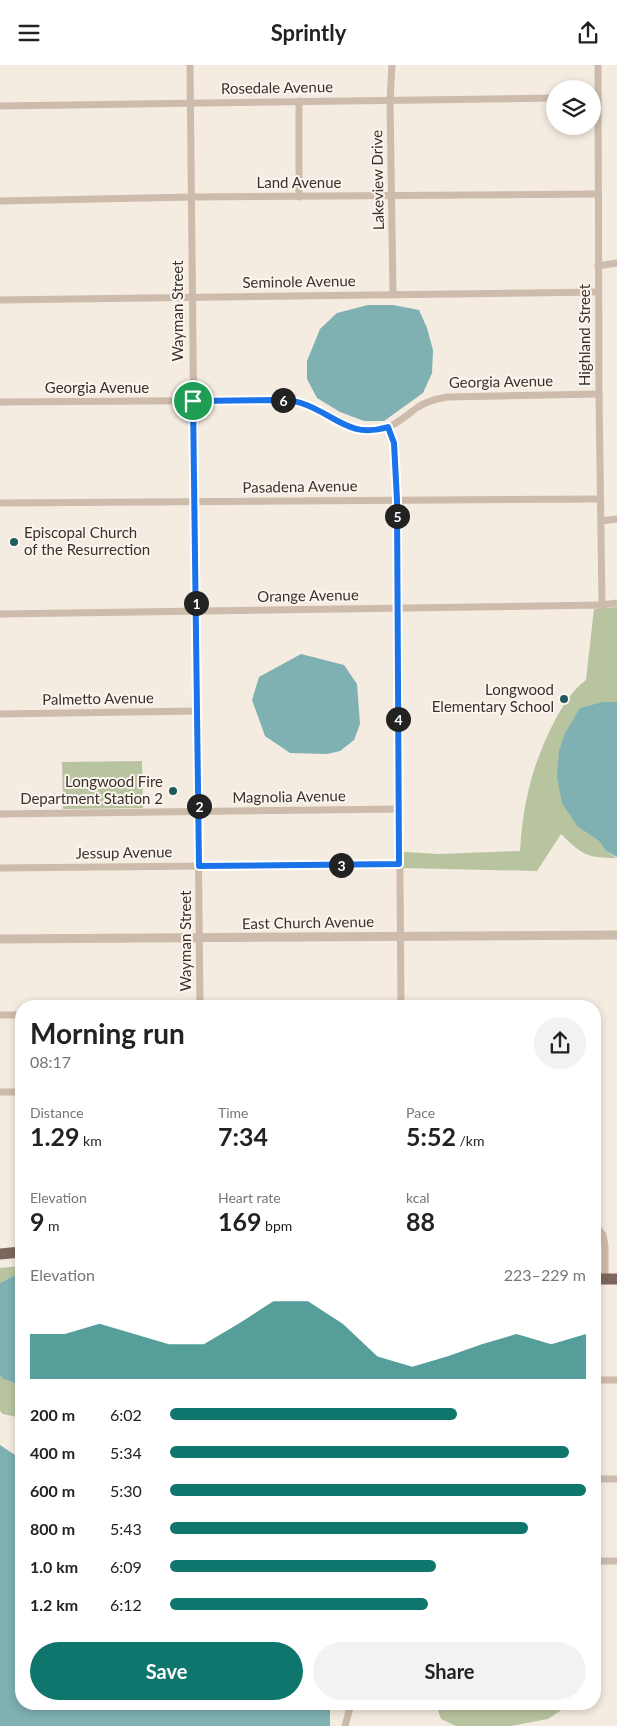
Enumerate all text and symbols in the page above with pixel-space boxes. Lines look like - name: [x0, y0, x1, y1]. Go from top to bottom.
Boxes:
- icon: menu: [15, 19, 43, 47]
- text: Sprintly: [271, 19, 346, 46]
- icon: share: [574, 19, 602, 47]
- street label: Rosedale Avenue: [221, 77, 333, 97]
- map controls: [546, 80, 601, 135]
- button: layers: [546, 80, 601, 135]
- street label: Lakeview Drive: [367, 130, 387, 230]
- street label: Land Avenue: [257, 173, 342, 191]
- street label: Wayman Street: [168, 260, 186, 362]
- street label: Seminole Avenue: [242, 271, 356, 291]
- street label: Highland Street: [575, 283, 593, 386]
- street label: Georgia Avenue: [449, 371, 553, 391]
- street label: Georgia Avenue: [45, 378, 149, 396]
- pin: [172, 380, 214, 422]
- icon: arrive: [179, 387, 207, 415]
- pin: 6: [270, 387, 296, 413]
- text: 6: [279, 392, 288, 409]
- street label: Pasadena Avenue: [242, 476, 358, 496]
- pin: 5: [384, 503, 410, 529]
- text: 5: [393, 508, 402, 525]
- place label: Episcopal Church of the Resurrection: [24, 523, 150, 558]
- marker: Episcopal Church of the Resurrection: [8, 536, 20, 548]
- street label: Orange Avenue: [257, 585, 359, 605]
- pin: 1: [184, 591, 208, 615]
- text: 1: [192, 595, 201, 612]
- place label: Longwood Elementary School: [432, 680, 554, 715]
- street label: Palmetto Avenue: [42, 688, 154, 708]
- marker: Longwood Elementary School: [558, 693, 570, 705]
- pin: 4: [386, 707, 410, 731]
- text: 4: [394, 711, 403, 728]
- place label: Longwood Fire Department Station 2: [20, 772, 163, 807]
- marker: Longwood Fire Department Station 2: [167, 785, 179, 797]
- street label: Magnolia Avenue: [232, 786, 346, 806]
- pin: 2: [186, 793, 212, 819]
- text: 2: [195, 798, 204, 815]
- street label: Jessup Avenue: [75, 842, 173, 862]
- pin: 3: [328, 853, 354, 877]
- text: 3: [337, 857, 346, 874]
- street label: Wayman Street: [176, 890, 194, 992]
- street label: East Church Avenue: [242, 912, 374, 932]
- text: Morning run: [30, 1016, 185, 1050]
- button: share: [534, 1017, 586, 1069]
- text: 08:17: [30, 1052, 71, 1071]
- text: Distance: [30, 1104, 84, 1121]
- text: Time: [218, 1104, 249, 1121]
- text: Pace: [406, 1104, 435, 1121]
- text: 1.29: [30, 1121, 79, 1151]
- text: 7:34: [218, 1121, 268, 1151]
- text: 5:52: [406, 1121, 456, 1151]
- text: km: [79, 1132, 102, 1149]
- text: /km: [456, 1132, 485, 1149]
- text: Elevation: [30, 1189, 87, 1206]
- text: Heart rate: [218, 1189, 281, 1206]
- text: kcal: [406, 1189, 430, 1206]
- text: 9: [30, 1206, 45, 1236]
- text: 169: [218, 1206, 262, 1236]
- text: 88: [406, 1206, 435, 1236]
- text: m: [45, 1217, 60, 1234]
- text: bpm: [262, 1217, 292, 1234]
- text: Elevation: [30, 1265, 95, 1284]
- text: 223–229 m: [504, 1265, 586, 1284]
- text: 200 m: [30, 1405, 75, 1424]
- text: 6:02: [110, 1405, 142, 1424]
- text: 400 m: [30, 1443, 75, 1462]
- text: 5:34: [110, 1443, 142, 1462]
- text: 600 m: [30, 1481, 75, 1500]
- text: 5:30: [110, 1481, 142, 1500]
- text: 800 m: [30, 1519, 75, 1538]
- text: 5:43: [110, 1519, 142, 1538]
- text: 1.0 km: [30, 1557, 78, 1576]
- text: 6:09: [110, 1557, 142, 1576]
- text: 1.2 km: [30, 1595, 78, 1614]
- text: 6:12: [110, 1595, 142, 1614]
- button: Save: [30, 1642, 303, 1700]
- button: Share: [313, 1642, 586, 1700]

